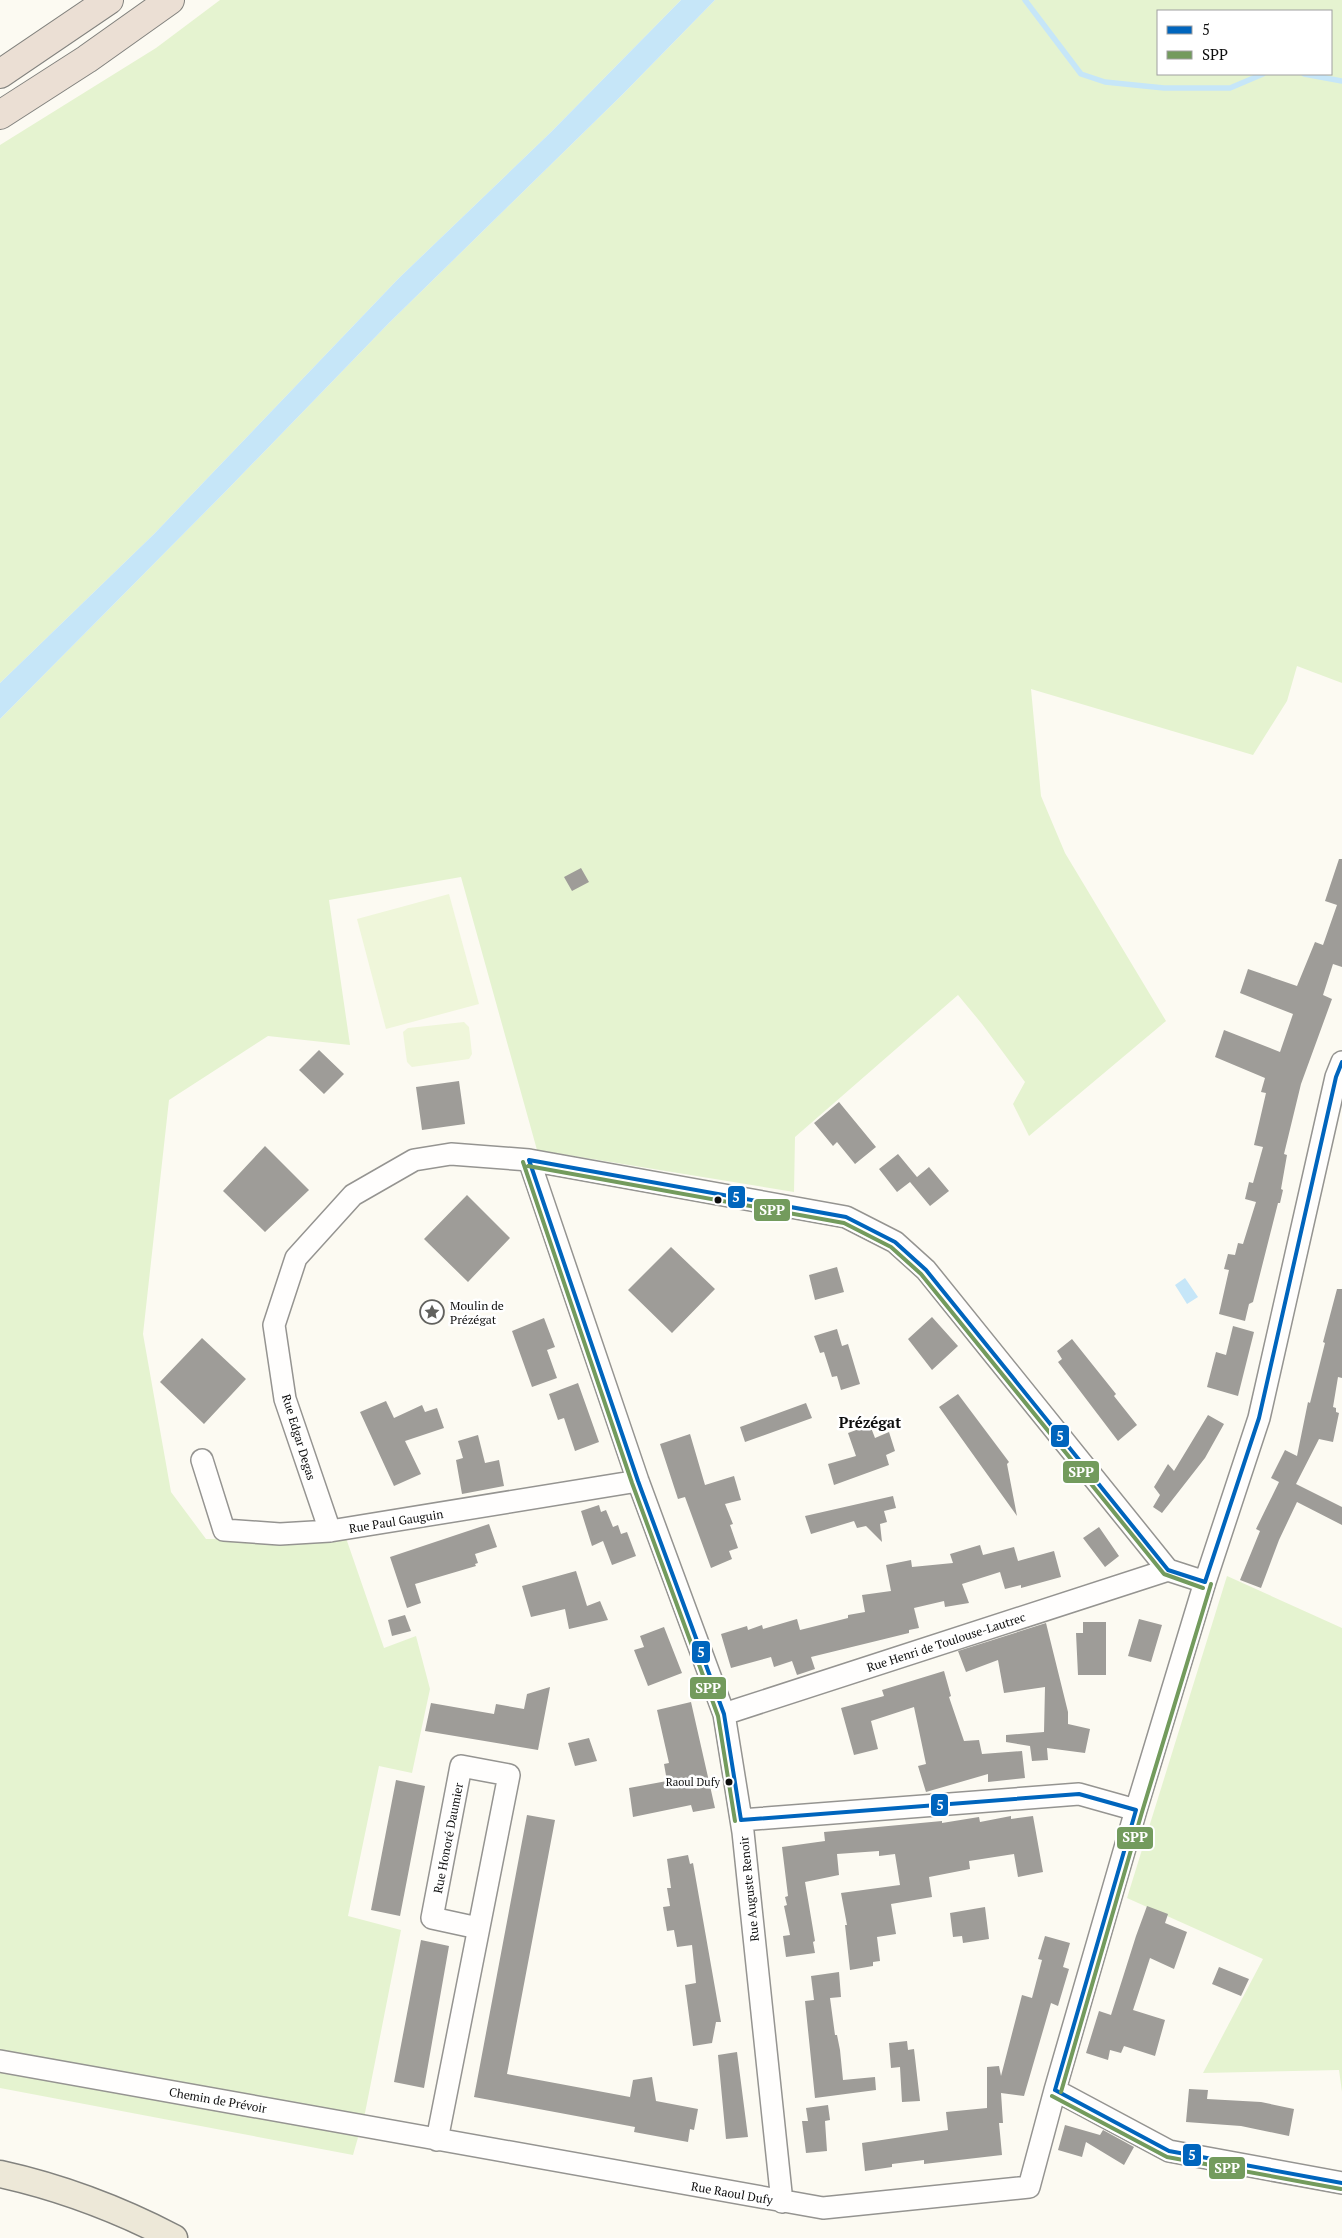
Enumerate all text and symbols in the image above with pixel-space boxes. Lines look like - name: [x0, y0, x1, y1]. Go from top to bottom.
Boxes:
- legend: [1157, 10, 1332, 75]
- text: 5: [1202, 19, 1210, 39]
- text: SPP: [1202, 44, 1228, 64]
- line badge: 5: [727, 1185, 746, 1209]
- text: 5: [732, 1187, 740, 1206]
- unlabelled marker: [713, 1195, 723, 1205]
- line badge: SPP: [753, 1198, 791, 1222]
- text: SPP: [759, 1200, 785, 1219]
- place label: Moulin de Prézégat: [450, 1298, 504, 1327]
- place icon: Moulin de Prézégat: [419, 1299, 445, 1325]
- street label: Rue Edgar Degas: [279, 1392, 319, 1482]
- district label: Prézégat: [839, 1412, 901, 1432]
- line badge: 5: [1050, 1424, 1070, 1448]
- text: 5: [1056, 1426, 1064, 1445]
- line badge: SPP: [1062, 1460, 1100, 1484]
- text: SPP: [1068, 1462, 1094, 1481]
- street label: Rue Paul Gauguin: [348, 1506, 444, 1536]
- street label: Rue Henri de Toulouse-Lautrec: [865, 1609, 1028, 1675]
- line badge: 5: [691, 1640, 711, 1664]
- text: 5: [697, 1642, 705, 1661]
- line badge: SPP: [689, 1676, 727, 1700]
- text: SPP: [695, 1678, 721, 1697]
- place label: Raoul Dufy: [666, 1775, 720, 1789]
- marker: Raoul Dufy: [724, 1777, 734, 1787]
- street label: Rue Honoré Daumier: [430, 1781, 466, 1895]
- line badge: 5: [930, 1793, 949, 1817]
- text: 5: [936, 1795, 944, 1814]
- line badge: SPP: [1116, 1826, 1154, 1850]
- text: SPP: [1122, 1827, 1148, 1846]
- street label: Rue Auguste Renoir: [736, 1835, 762, 1942]
- street label: Chemin de Prévoir: [168, 2084, 268, 2116]
- line badge: 5: [1182, 2143, 1202, 2167]
- text: 5: [1188, 2145, 1196, 2164]
- line badge: SPP: [1208, 2156, 1246, 2180]
- text: SPP: [1214, 2158, 1240, 2177]
- street label: Rue Raoul Dufy: [690, 2178, 775, 2208]

